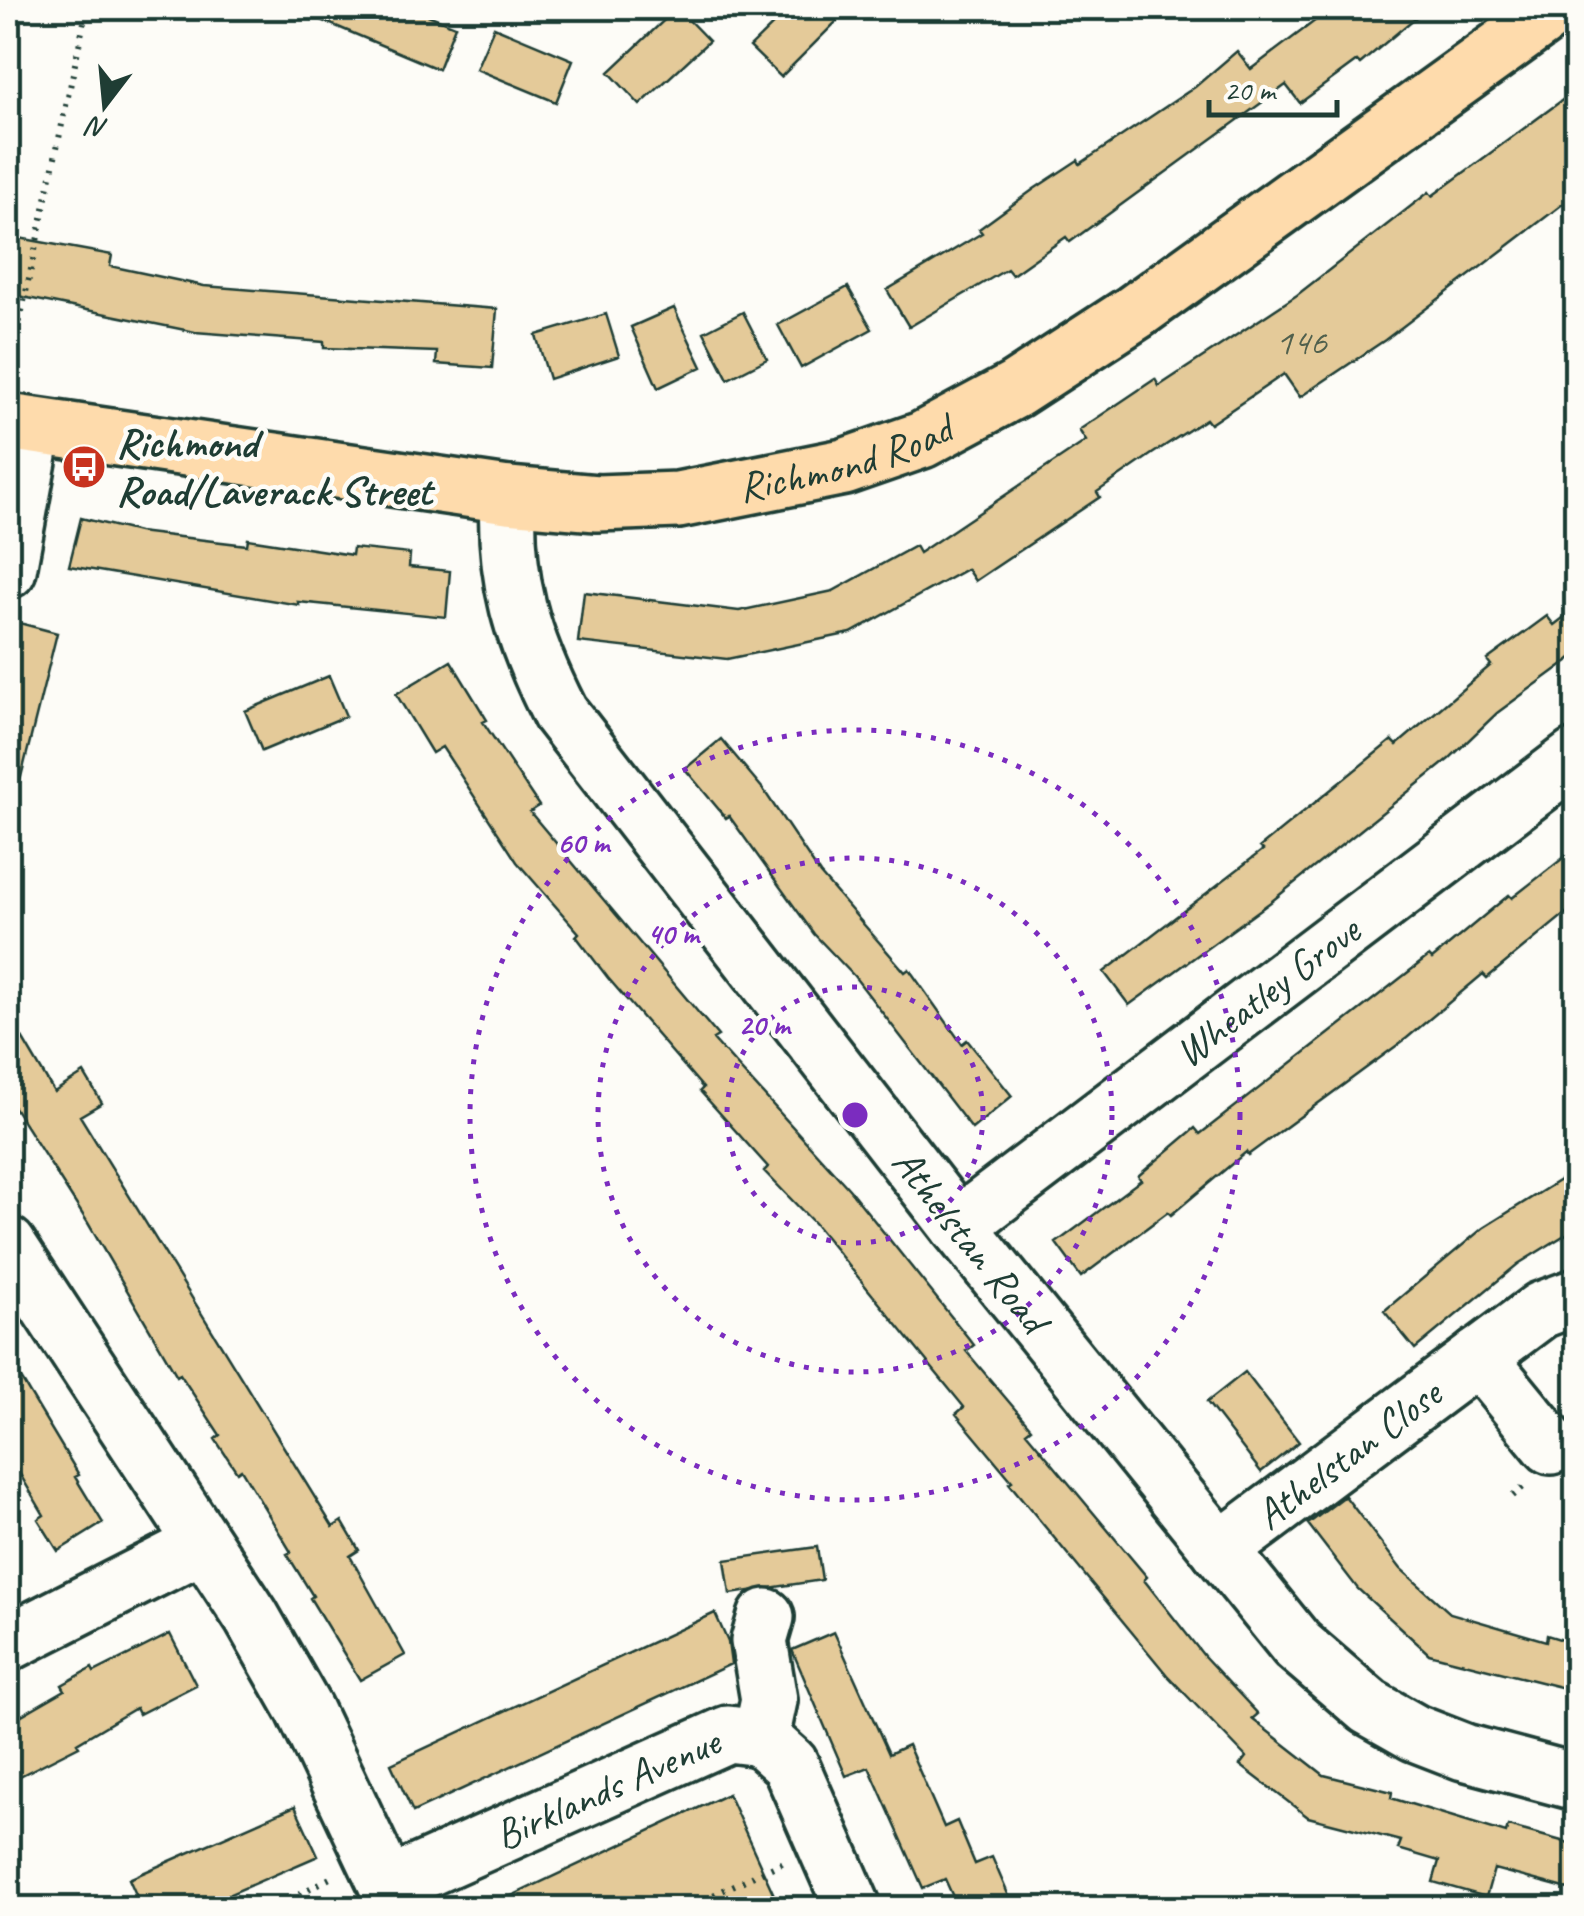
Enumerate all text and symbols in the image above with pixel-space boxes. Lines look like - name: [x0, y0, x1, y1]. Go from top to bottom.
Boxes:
- north arrow: [55, 55, 155, 155]
- scale bar: [1209, 55, 1336, 117]
- text: 20 m: [1224, 71, 1277, 109]
- text: N: [81, 108, 111, 148]
- house number: 146: [1275, 318, 1329, 365]
- street label: Richmond Road: [734, 400, 966, 514]
- place label: Richmond Road/Laverack Street: [116, 417, 436, 518]
- bus stop icon: Richmond Road/Laverack Street: [61, 444, 107, 490]
- text: 60 m: [557, 824, 612, 862]
- street label: Wheatley Grove: [1164, 903, 1372, 1079]
- text: 40 m: [647, 915, 702, 953]
- text: 20 m: [738, 1006, 793, 1044]
- centre of rings: [837, 1097, 873, 1133]
- street label: Athelstan Road: [881, 1137, 1064, 1348]
- street label: Athelstan Close: [1245, 1365, 1454, 1541]
- street label: Birklands Avenue: [486, 1714, 730, 1861]

